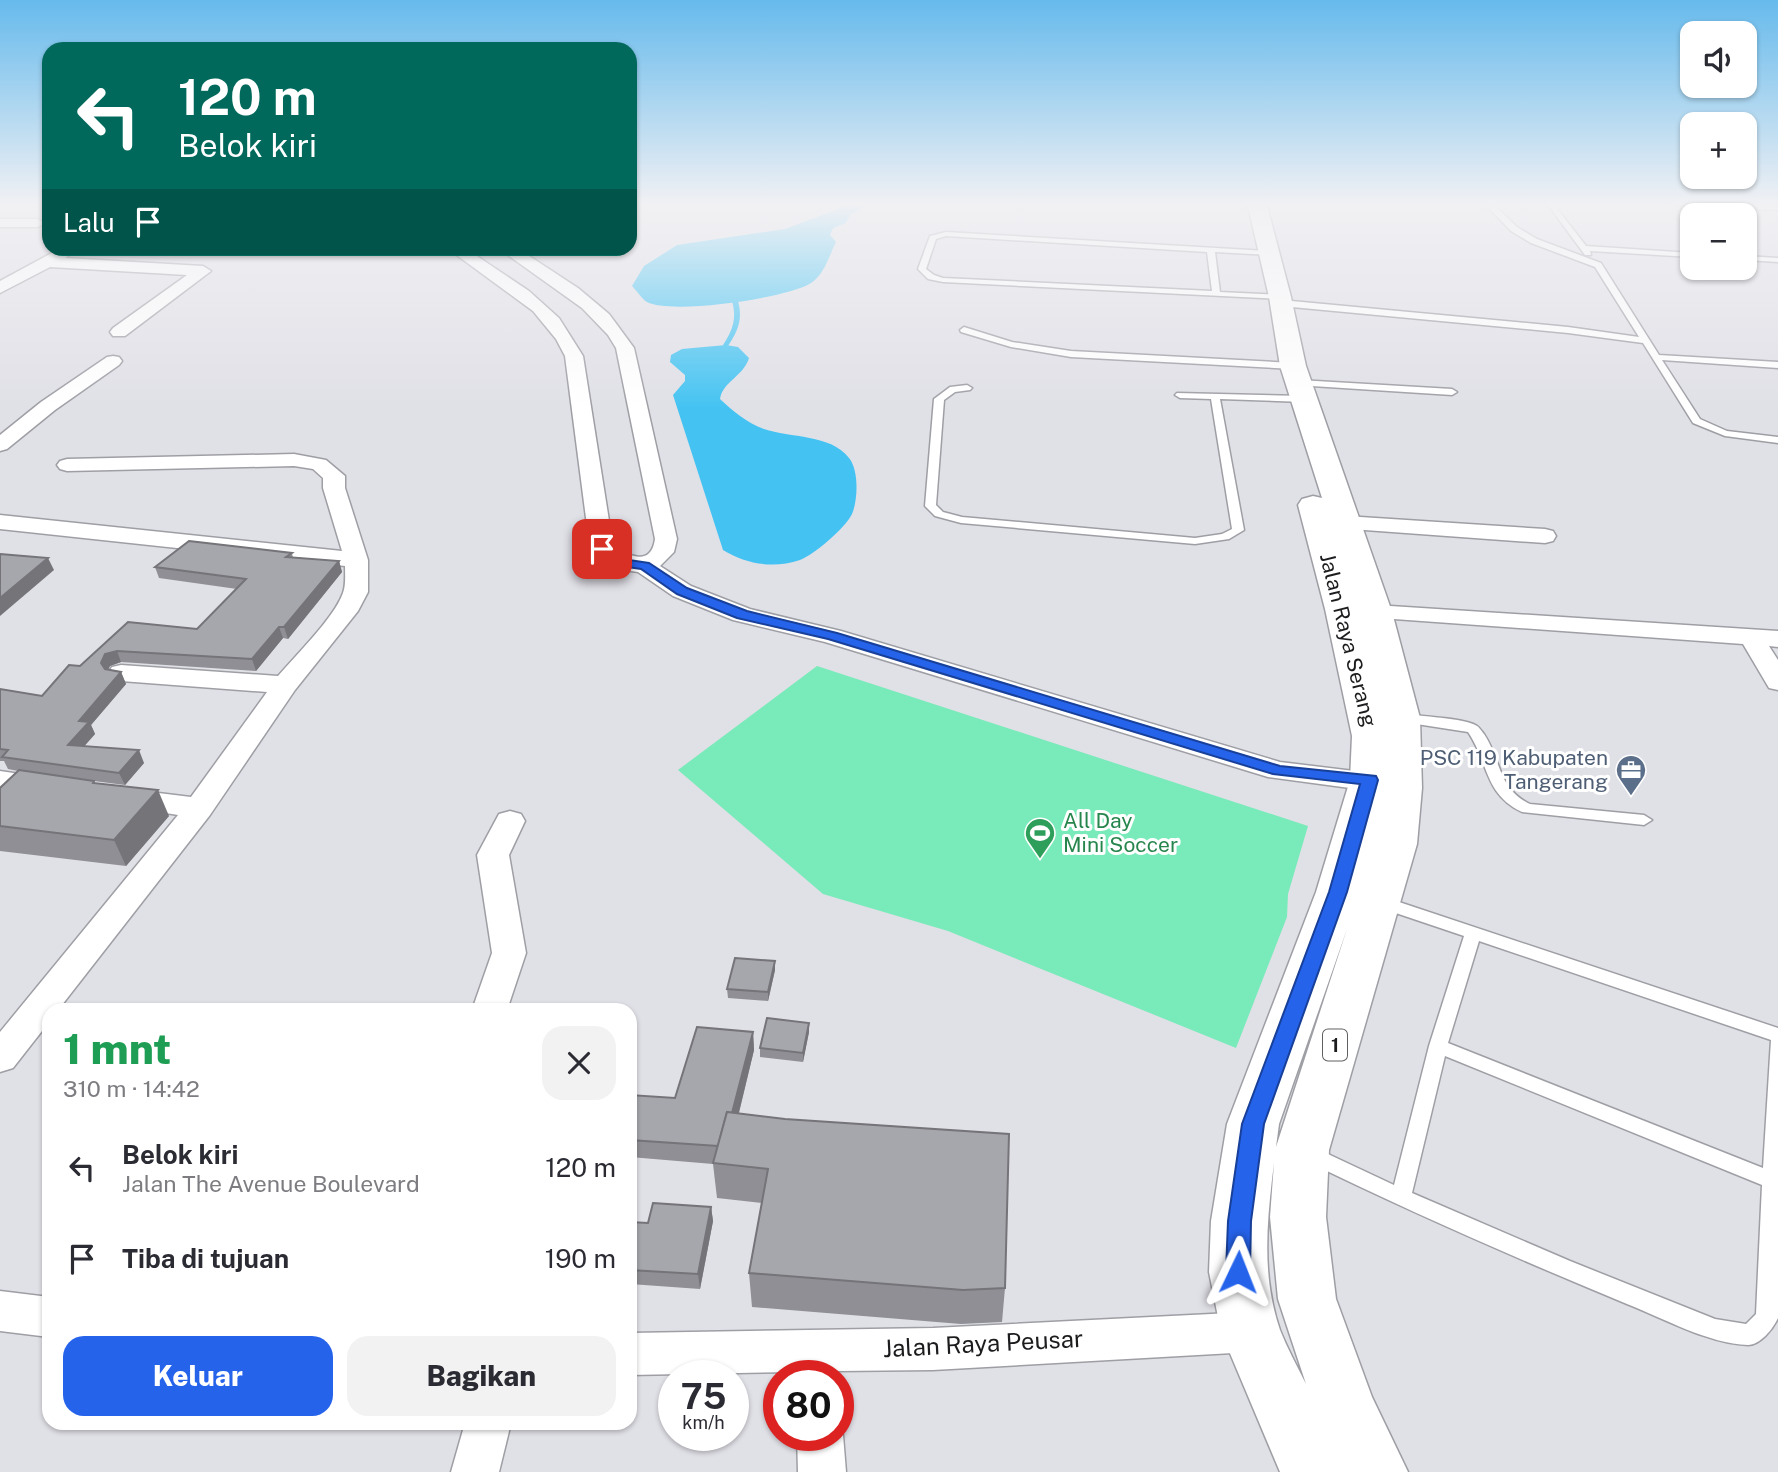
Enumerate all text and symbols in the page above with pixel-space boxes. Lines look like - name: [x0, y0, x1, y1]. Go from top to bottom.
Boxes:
- map controls: [1680, 21, 1757, 280]
- button: sound: [1680, 21, 1757, 98]
- text: 120 m: [178, 68, 317, 126]
- icon: left: [63, 70, 154, 161]
- button: +: [1680, 112, 1757, 189]
- text: Belok kiri: [178, 127, 317, 164]
- icon: arrive: [129, 203, 167, 241]
- button: −: [1680, 203, 1757, 280]
- text: Lalu: [63, 207, 115, 238]
- pin: [572, 519, 632, 579]
- icon: arrive: [583, 530, 621, 568]
- street label: Jalan Raya Serang: [1315, 550, 1382, 729]
- place label: PSC 119 Kabupaten Tangerang: [1420, 745, 1608, 794]
- office icon: PSC 119 Kabupaten Tangerang: [1614, 753, 1648, 797]
- place label: All Day Mini Soccer: [1063, 808, 1178, 857]
- sports icon: All Day Mini Soccer: [1023, 816, 1057, 860]
- text: 1 mnt: [63, 1024, 171, 1073]
- button: close: [542, 1026, 616, 1100]
- road number: 1: [1323, 1030, 1347, 1060]
- text: 310 m · 14:42: [63, 1075, 200, 1102]
- text: Belok kiri: [122, 1139, 238, 1170]
- icon: left: [63, 1149, 101, 1187]
- text: 120 m: [545, 1152, 616, 1183]
- text: Jalan The Avenue Boulevard: [122, 1170, 420, 1197]
- position arrow: [1201, 1235, 1275, 1309]
- icon: arrive: [63, 1240, 101, 1278]
- text: Tiba di tujuan: [122, 1243, 289, 1274]
- text: 190 m: [545, 1243, 616, 1274]
- street label: Jalan Raya Peusar: [882, 1324, 1084, 1362]
- button: Keluar: [63, 1336, 333, 1416]
- button: Bagikan: [347, 1336, 616, 1416]
- speed limit sign: 80: [763, 1360, 854, 1451]
- text: 75: [681, 1376, 726, 1417]
- text: km/h: [682, 1412, 725, 1433]

